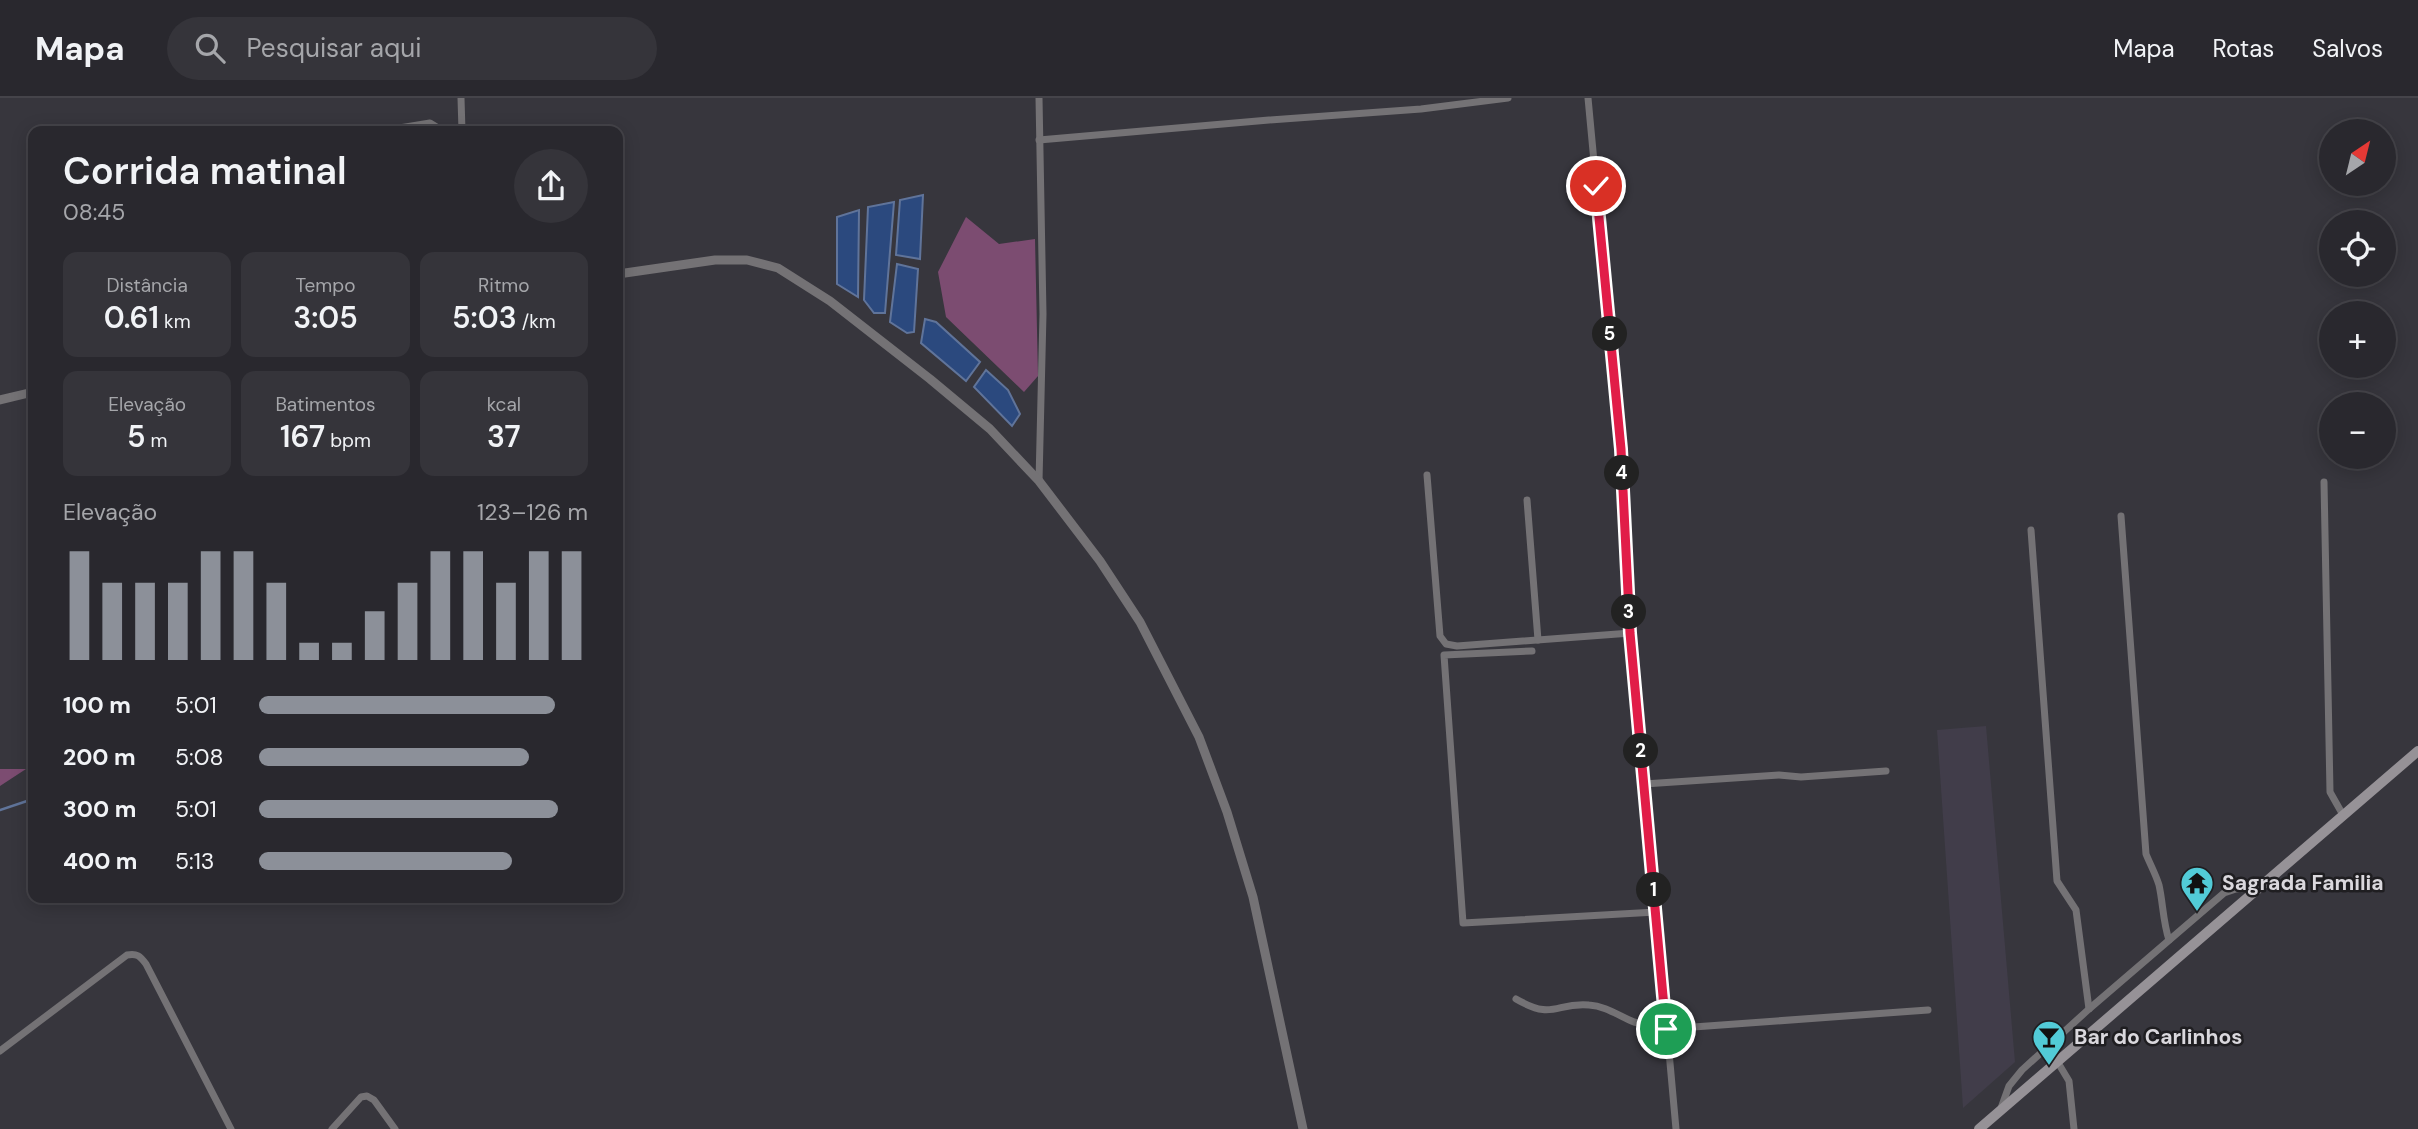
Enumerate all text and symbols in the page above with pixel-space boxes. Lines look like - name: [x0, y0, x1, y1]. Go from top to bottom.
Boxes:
- search box: [167, 17, 657, 80]
- text: Mapa: [35, 27, 125, 70]
- icon: search: [191, 29, 229, 67]
- text: Pesquisar aqui: [247, 31, 421, 65]
- text: Mapa: [2113, 33, 2175, 64]
- text: Rotas: [2213, 33, 2274, 64]
- text: Salvos: [2312, 33, 2383, 64]
- north arrow: [2319, 119, 2396, 196]
- map controls: [2319, 119, 2396, 469]
- text: Corrida matinal: [63, 146, 347, 196]
- button: share: [514, 149, 588, 223]
- pin: [1566, 156, 1626, 216]
- icon: check: [1577, 167, 1615, 205]
- text: 08:45: [63, 197, 125, 227]
- button: locate: [2319, 210, 2396, 287]
- text: Distância: [107, 273, 188, 298]
- text: Tempo: [296, 273, 355, 298]
- text: Ritmo: [478, 273, 530, 298]
- text: 0.61: [104, 298, 159, 337]
- text: 3:05: [293, 298, 358, 337]
- text: 5:03: [452, 298, 517, 337]
- button: +: [2319, 301, 2396, 378]
- text: km: [159, 309, 191, 334]
- text: /km: [517, 309, 556, 334]
- pin: 5: [1592, 316, 1628, 352]
- text: 5: [1604, 321, 1615, 346]
- text: Elevação: [108, 392, 186, 417]
- text: Batimentos: [275, 392, 376, 417]
- text: kcal: [487, 392, 521, 417]
- button: −: [2319, 392, 2396, 469]
- text: 5: [127, 417, 145, 456]
- text: 167: [280, 417, 325, 456]
- text: 37: [487, 417, 521, 456]
- text: m: [145, 428, 167, 453]
- text: bpm: [325, 428, 371, 453]
- pin: 4: [1604, 456, 1640, 490]
- text: 4: [1615, 460, 1628, 485]
- text: Elevação: [63, 497, 157, 527]
- text: 123–126 m: [477, 497, 588, 527]
- pin: 3: [1612, 594, 1646, 630]
- text: 3: [1623, 599, 1634, 624]
- text: 100 m: [63, 690, 131, 720]
- text: 5:01: [175, 690, 217, 720]
- pin: 2: [1624, 734, 1658, 768]
- text: 2: [1635, 738, 1646, 763]
- text: 200 m: [63, 742, 136, 772]
- text: 5:08: [175, 742, 223, 772]
- text: 300 m: [63, 794, 136, 824]
- text: 5:01: [175, 794, 217, 824]
- text: 400 m: [63, 846, 137, 876]
- text: 5:13: [175, 846, 214, 876]
- temple icon: Sagrada Familia: [2178, 864, 2216, 913]
- place label: Sagrada Familia: [2222, 869, 2384, 897]
- pin: 1: [1636, 872, 1672, 908]
- text: 1: [1650, 877, 1657, 902]
- pin: [1636, 999, 1696, 1059]
- icon: arrive: [1647, 1010, 1685, 1048]
- bar icon: Bar do Carlinhos: [2030, 1018, 2068, 1067]
- place label: Bar do Carlinhos: [2074, 1023, 2242, 1051]

